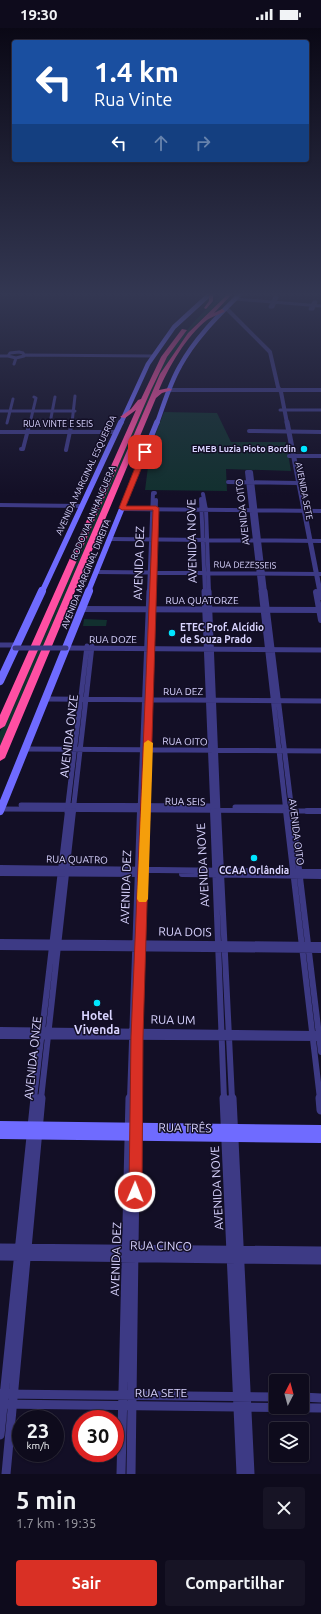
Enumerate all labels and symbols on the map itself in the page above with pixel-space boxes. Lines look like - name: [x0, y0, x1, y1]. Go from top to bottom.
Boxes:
- street label: AVENIDA MARGINAL ESQUERDA: [54, 413, 118, 537]
- street label: RUA VINTE E SEIS: [23, 419, 93, 429]
- pin: [128, 435, 162, 469]
- place label: EMEB Luzia Pioto Bordin: [192, 444, 296, 454]
- marker: EMEB Luzia Pioto Bordin: [299, 444, 309, 454]
- street label: AVENIDA SETE: [293, 461, 315, 521]
- street label: RODOVIA ANHANGUERA: [69, 464, 117, 562]
- street label: AVENIDA OITO: [234, 478, 251, 546]
- street label: AVENIDA NOVE: [184, 499, 199, 583]
- street label: AVENIDA MARGINAL DIREITA: [59, 518, 113, 630]
- street label: AVENIDA DEZ: [131, 526, 146, 600]
- street label: RUA DEZESSEIS: [214, 559, 277, 571]
- street label: RUA QUATORZE: [165, 595, 239, 606]
- place label: ETEC Prof. Alcídio de Souza Prado: [180, 621, 264, 645]
- marker: ETEC Prof. Alcídio de Souza Prado: [167, 628, 177, 638]
- street label: RUA DOZE: [89, 634, 137, 645]
- street label: RUA DEZ: [163, 686, 203, 697]
- street label: AVENIDA ONZE: [57, 693, 80, 778]
- street label: RUA OITO: [162, 736, 208, 747]
- street label: RUA SEIS: [165, 796, 205, 807]
- street label: AVENIDA OITO: [287, 798, 306, 866]
- street label: AVENIDA NOVE: [194, 822, 211, 907]
- street label: AVENIDA DEZ: [118, 850, 133, 924]
- street label: RUA QUATRO: [46, 853, 108, 866]
- marker: CCAA Orlândia: [249, 853, 259, 863]
- place label: CCAA Orlândia: [219, 865, 289, 876]
- street label: RUA DOIS: [158, 925, 212, 938]
- marker: Hotel Vivenda: [92, 998, 102, 1008]
- place label: Hotel Vivenda: [74, 1009, 120, 1036]
- street label: RUA UM: [150, 1013, 196, 1026]
- street label: AVENIDA ONZE: [22, 1016, 43, 1100]
- street label: RUA TRÊS: [158, 1121, 212, 1134]
- street label: AVENIDA NOVE: [208, 1145, 225, 1230]
- position arrow: [114, 1171, 156, 1213]
- street label: AVENIDA DEZ: [108, 1222, 123, 1296]
- street label: RUA CINCO: [130, 1238, 192, 1253]
- north arrow: [269, 1374, 309, 1414]
- street label: RUA SETE: [135, 1386, 188, 1399]
- speed limit sign: 30: [72, 1410, 124, 1462]

